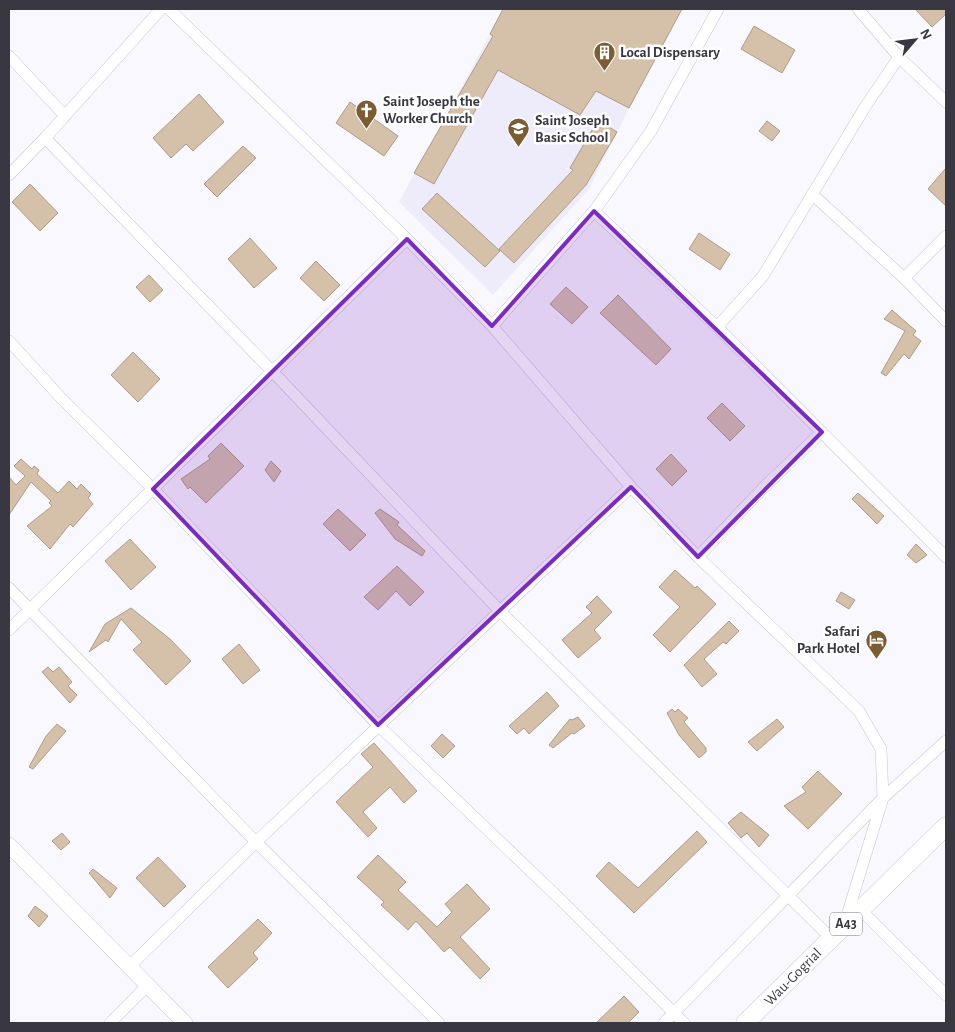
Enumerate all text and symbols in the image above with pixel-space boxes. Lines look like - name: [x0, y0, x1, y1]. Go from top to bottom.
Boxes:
- north arrow: [890, 15, 940, 65]
- text: N: [917, 27, 934, 42]
- building icon: Local Dispensary: [592, 40, 616, 71]
- place label: Local Dispensary: [620, 45, 720, 60]
- place label: Saint Joseph the Worker Church: [383, 94, 480, 126]
- church icon: Saint Joseph the Worker Church: [355, 98, 379, 129]
- place label: Saint Joseph Basic School: [535, 113, 609, 145]
- school or university icon: Saint Joseph Basic School: [507, 117, 531, 148]
- place label: Safari Park Hotel: [797, 624, 860, 656]
- hotel icon: Safari Park Hotel: [864, 628, 888, 659]
- road number: A43: [830, 912, 862, 936]
- street label: Wau-Gogrial: [761, 945, 825, 1009]

